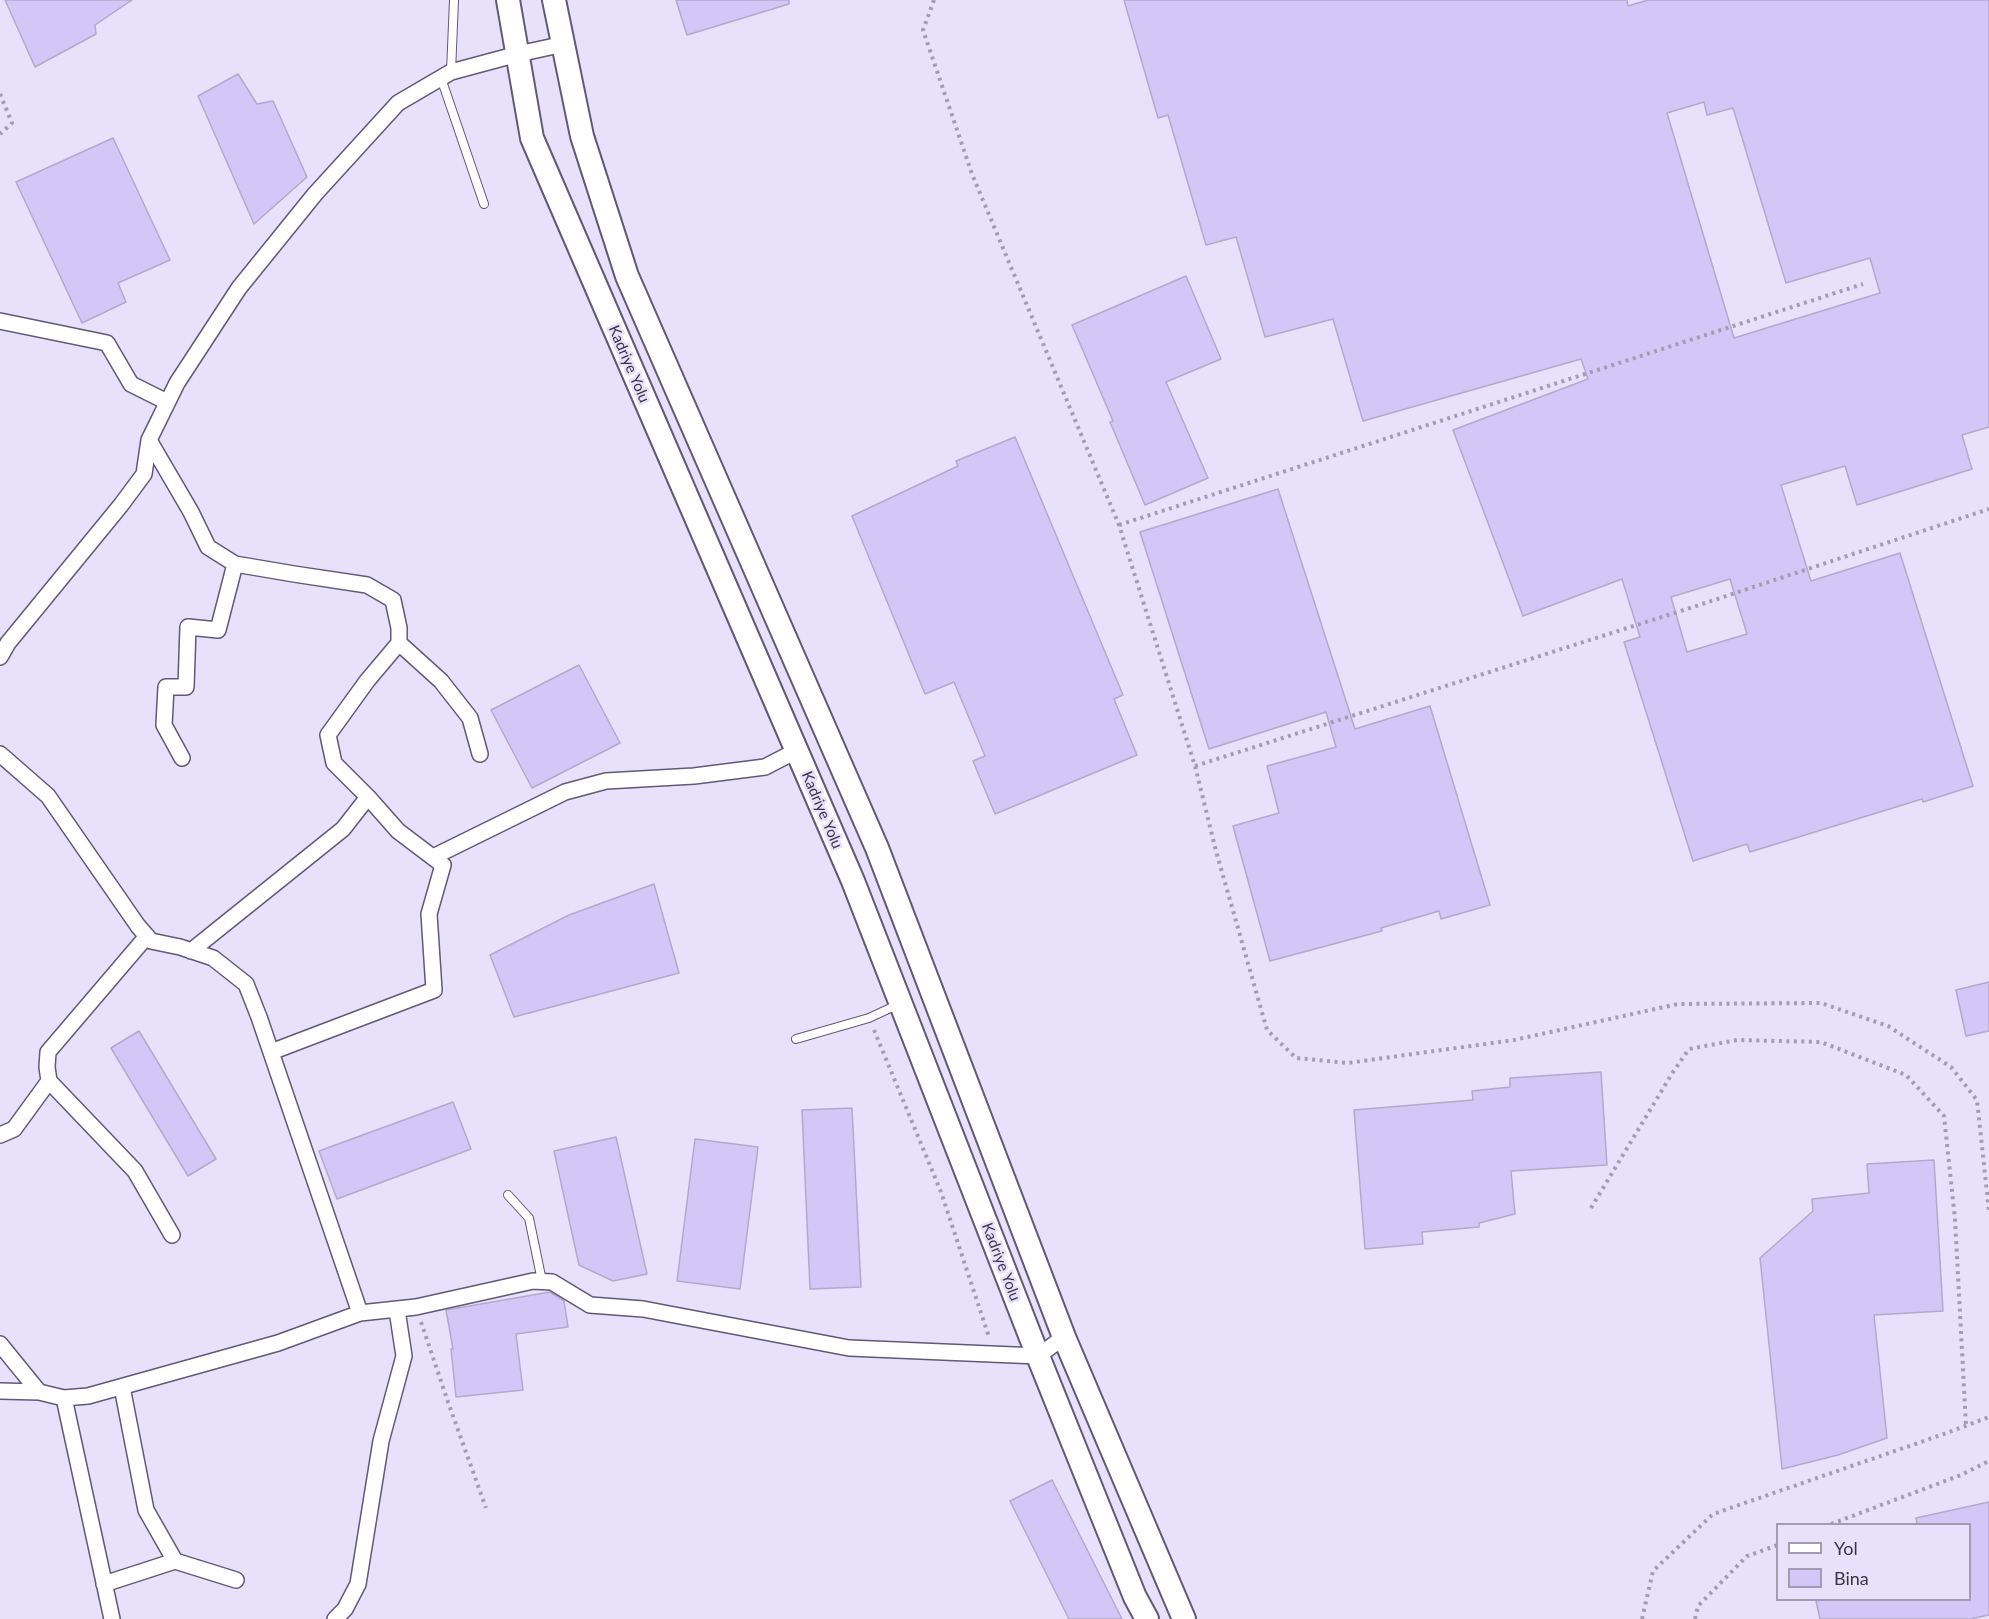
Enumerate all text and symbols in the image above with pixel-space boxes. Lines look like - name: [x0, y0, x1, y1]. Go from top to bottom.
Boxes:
- street label: Kadriye Yolu: [605, 323, 653, 405]
- street label: Kadriye Yolu: [798, 769, 846, 851]
- street label: Kadriye Yolu: [978, 1220, 1024, 1304]
- legend: [1776, 1523, 1971, 1601]
- text: Yol: [1834, 1537, 1858, 1559]
- text: Bina: [1834, 1567, 1869, 1589]

